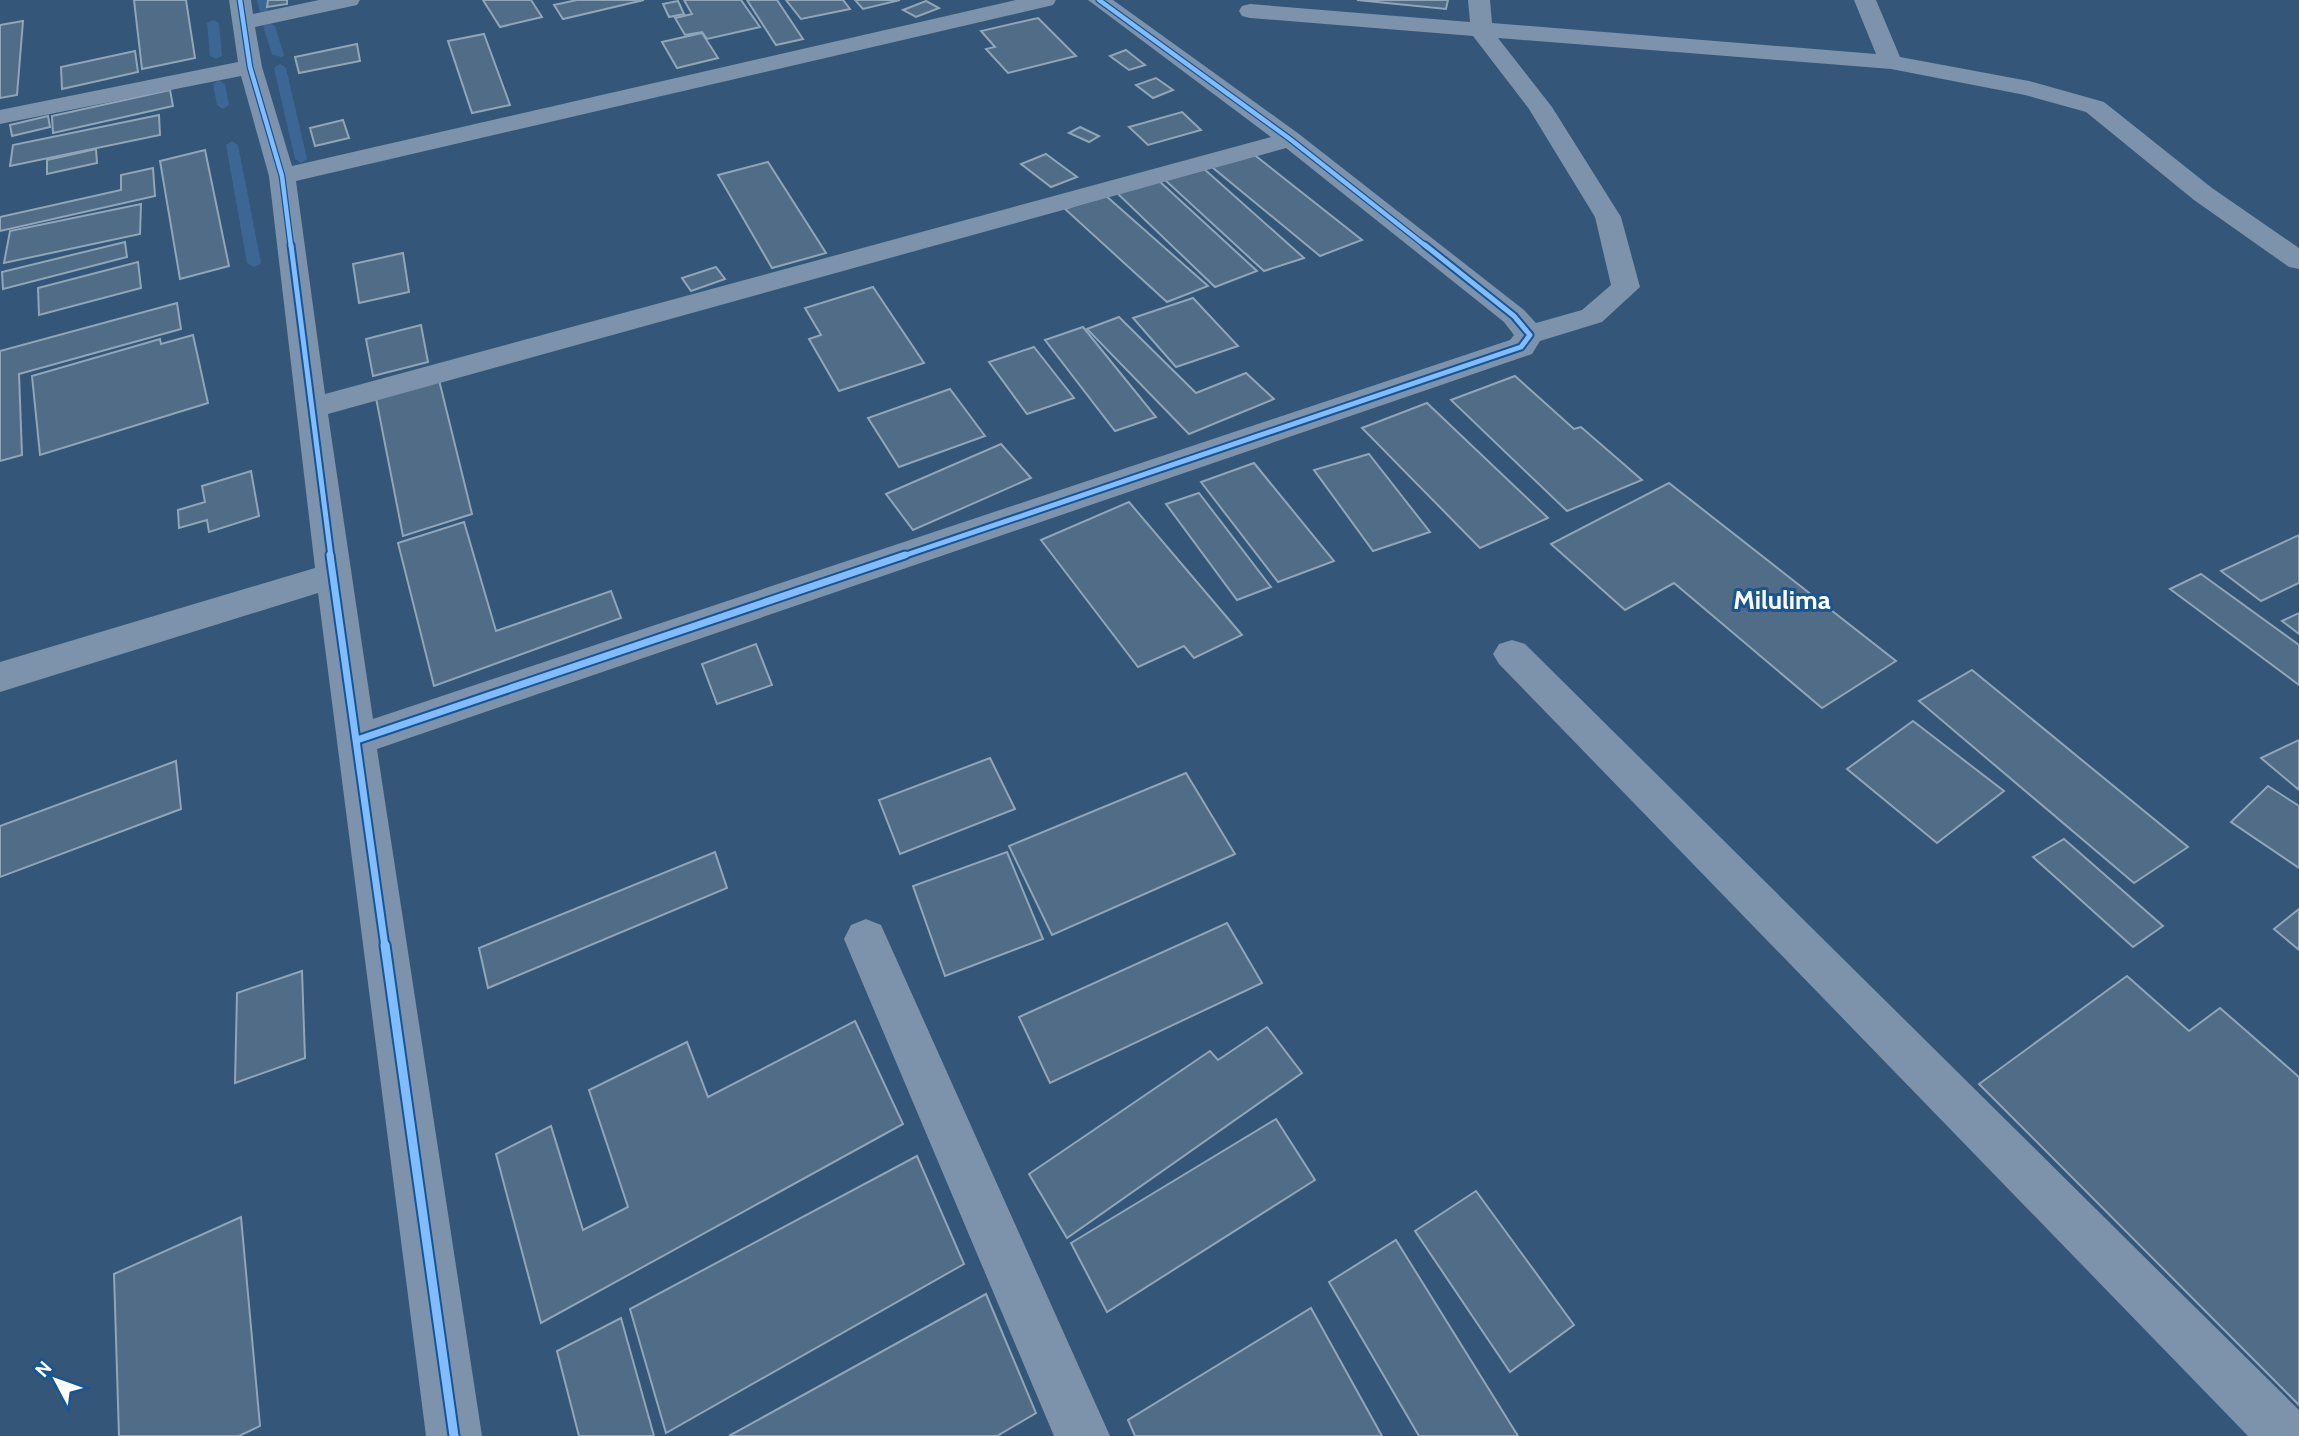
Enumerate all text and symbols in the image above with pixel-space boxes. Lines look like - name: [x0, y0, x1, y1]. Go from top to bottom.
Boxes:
- district label: Milulima: [1733, 584, 1831, 616]
- north arrow: [21, 1345, 91, 1415]
- text: N: [30, 1357, 57, 1382]

